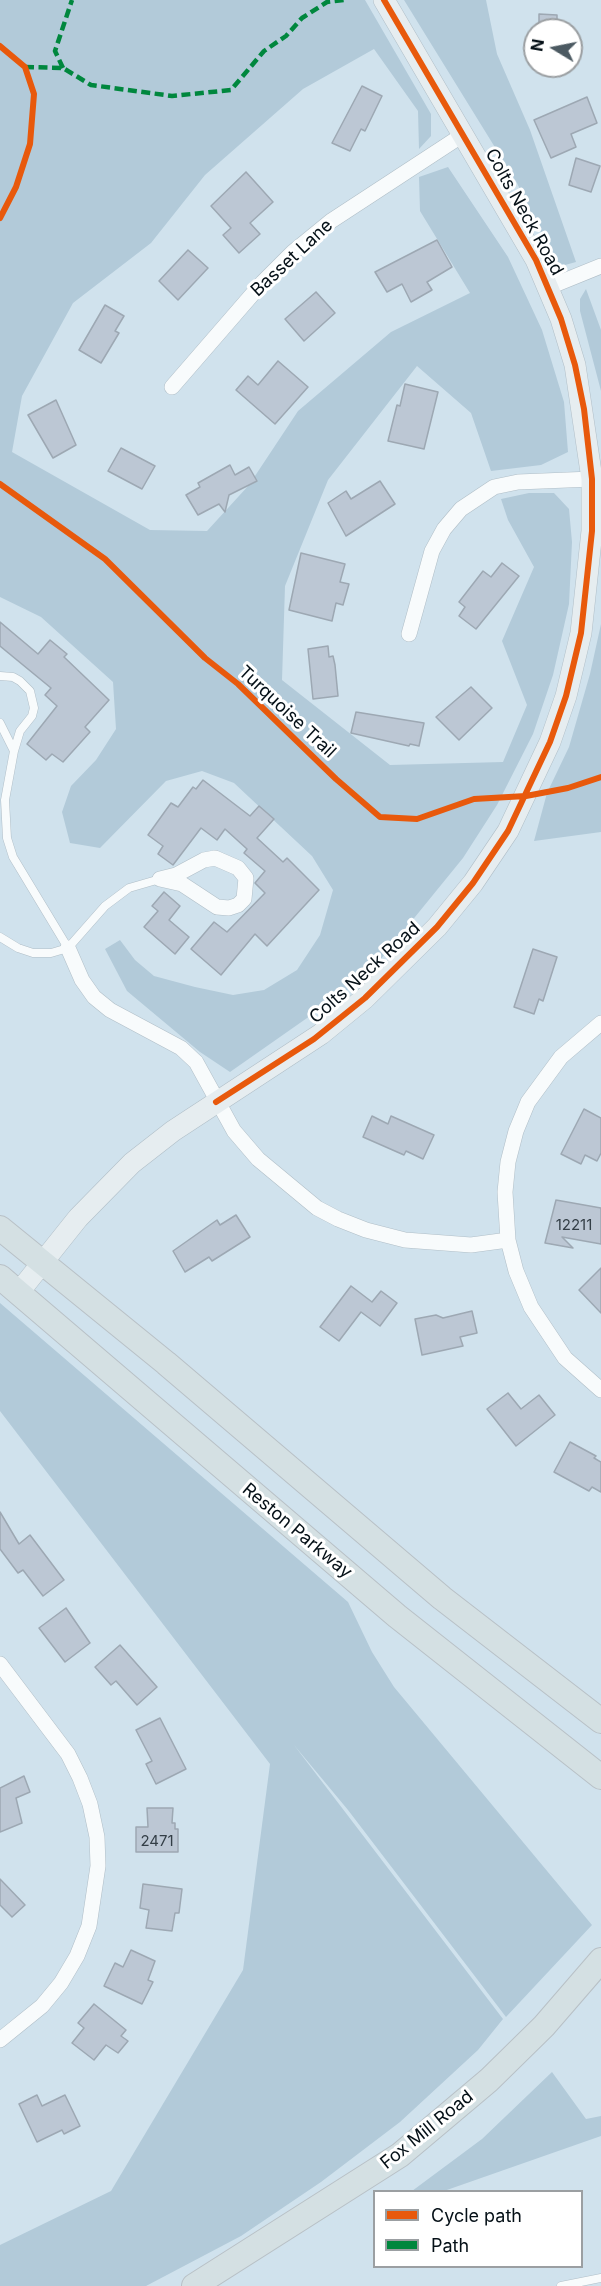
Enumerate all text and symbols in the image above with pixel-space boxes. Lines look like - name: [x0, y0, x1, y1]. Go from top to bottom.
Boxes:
- north arrow: [523, 18, 583, 78]
- text: N: [526, 37, 548, 53]
- street label: Colts Neck Road: [480, 145, 568, 279]
- street label: Basset Lane: [247, 215, 337, 301]
- street label: Turquoise Trail: [234, 661, 340, 763]
- street label: Colts Neck Road: [305, 918, 425, 1028]
- house number: 12211: [556, 1216, 592, 1234]
- street label: Reston Parkway: [238, 1479, 356, 1583]
- house number: 2471: [140, 1832, 174, 1850]
- street label: Fox Mill Road: [376, 2086, 478, 2174]
- legend: [373, 2190, 583, 2268]
- text: Cycle path: [431, 2205, 522, 2226]
- text: Path: [431, 2235, 469, 2256]

